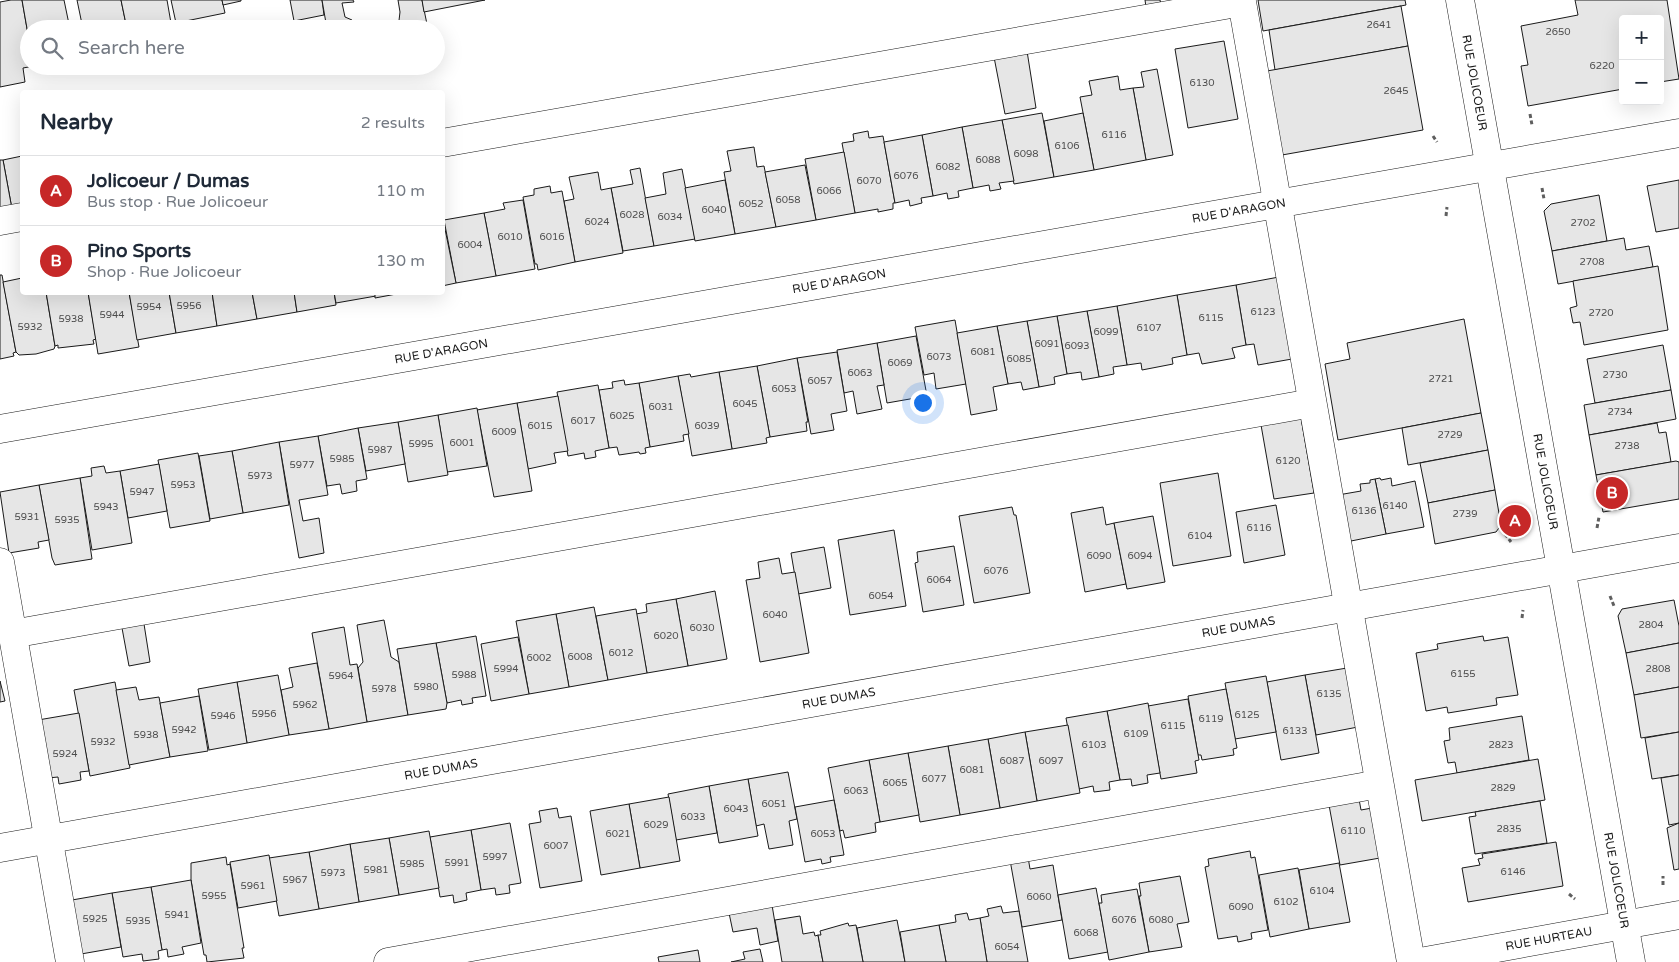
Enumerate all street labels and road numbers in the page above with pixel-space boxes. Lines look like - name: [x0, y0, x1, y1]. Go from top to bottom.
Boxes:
- street label: RUE JOLICOEUR: [1459, 34, 1490, 132]
- street label: RUE D'ARAGON: [1191, 195, 1287, 226]
- street label: RUE D'ARAGON: [791, 266, 887, 296]
- street label: RUE D'ARAGON: [393, 336, 489, 366]
- street label: RUE JOLICOEUR: [1530, 432, 1561, 531]
- street label: RUE DUMAS: [1200, 613, 1276, 640]
- street label: RUE DUMAS: [801, 685, 877, 712]
- street label: RUE DUMAS: [403, 756, 479, 783]
- street label: RUE JOLICOEUR: [1601, 831, 1632, 929]
- street label: RUE HURTEAU: [1504, 924, 1593, 953]

